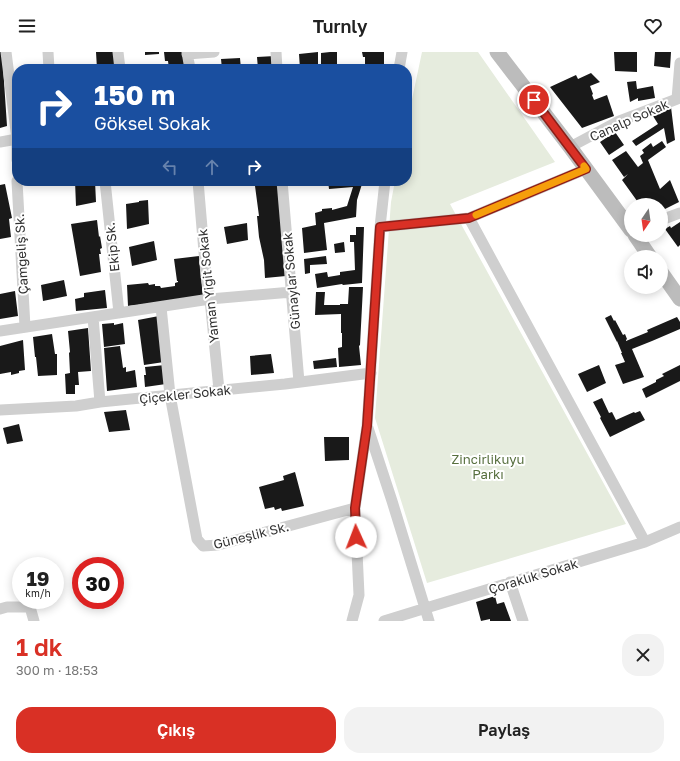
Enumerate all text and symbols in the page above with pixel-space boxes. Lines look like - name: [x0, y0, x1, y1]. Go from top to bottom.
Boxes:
- icon: menu: [16, 15, 38, 37]
- text: Turnly: [313, 15, 367, 37]
- icon: heart: [642, 15, 664, 37]
- text: 150 m: [94, 78, 175, 111]
- icon: right: [28, 80, 80, 132]
- pin: [517, 83, 551, 117]
- icon: arrive: [523, 89, 545, 111]
- street label: Canalp Sokak: [587, 95, 672, 145]
- text: Göksel Sokak: [94, 112, 211, 134]
- icon: left: [159, 156, 181, 178]
- icon: ahead: [201, 156, 223, 178]
- icon: right: [243, 156, 265, 178]
- north arrow: [624, 198, 668, 242]
- map controls: [624, 198, 668, 294]
- street label: Çamgeliş Sk.: [11, 213, 31, 295]
- street label: Ekip Sk.: [101, 221, 123, 273]
- street label: Yaman Yiğit Sokak: [194, 228, 222, 344]
- street label: Günaylar Sokak: [279, 231, 303, 330]
- button: sound: [624, 250, 668, 294]
- street label: Çiçekler Sokak: [138, 381, 232, 407]
- park label: Zincirlikuyu Parkı: [452, 451, 524, 482]
- position arrow: [335, 516, 377, 558]
- street label: Güneşlik Sk.: [212, 518, 290, 552]
- street label: Çoraklık Sokak: [486, 555, 580, 597]
- speed limit sign: 30: [72, 557, 124, 609]
- text: 19: [26, 566, 49, 590]
- text: km/h: [25, 587, 51, 599]
- text: 1 dk: [16, 632, 63, 661]
- button: close: [622, 634, 664, 676]
- text: 300 m · 18:53: [16, 662, 98, 678]
- button: Çıkış: [16, 707, 336, 753]
- button: Paylaş: [344, 707, 664, 753]

